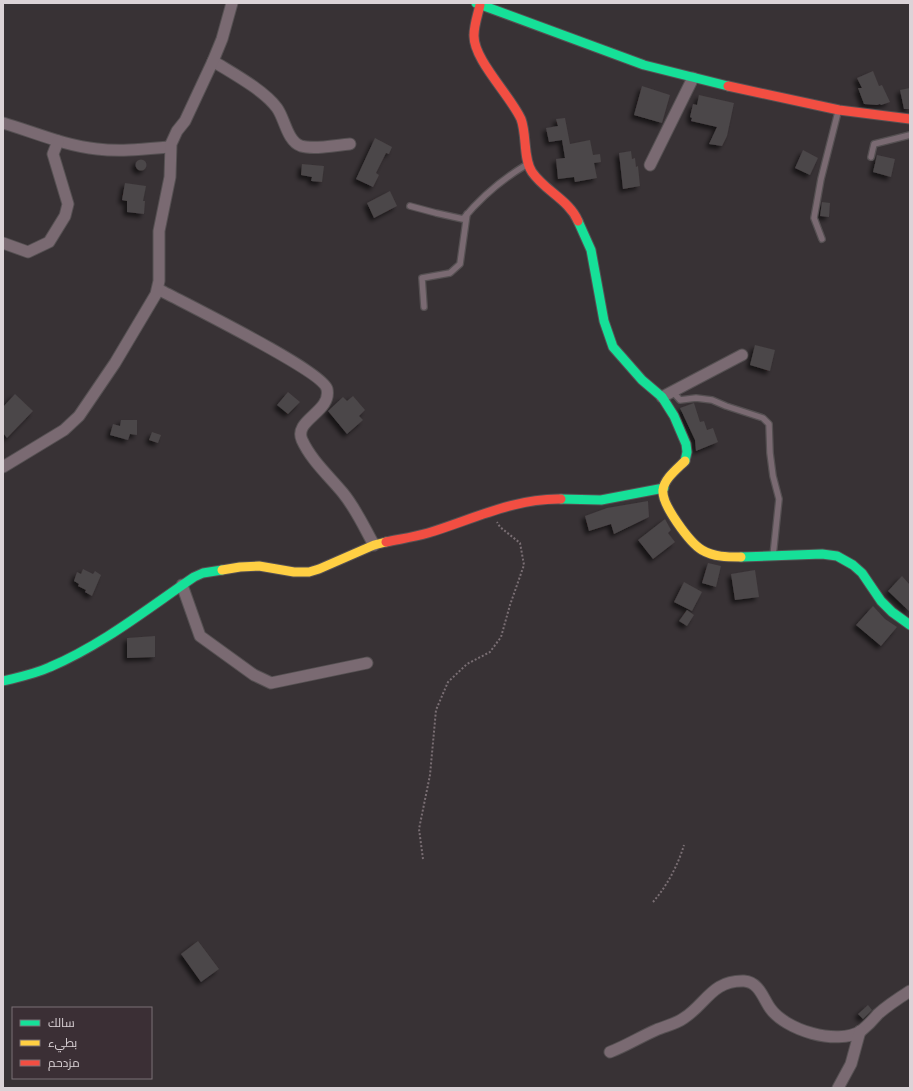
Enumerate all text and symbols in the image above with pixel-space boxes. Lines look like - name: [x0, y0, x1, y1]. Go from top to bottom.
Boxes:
- legend: [12, 1007, 152, 1079]
- text: سالك: [48, 1015, 75, 1030]
- text: بطيء: [48, 1035, 77, 1053]
- text: مزدحم: [48, 1055, 80, 1071]

